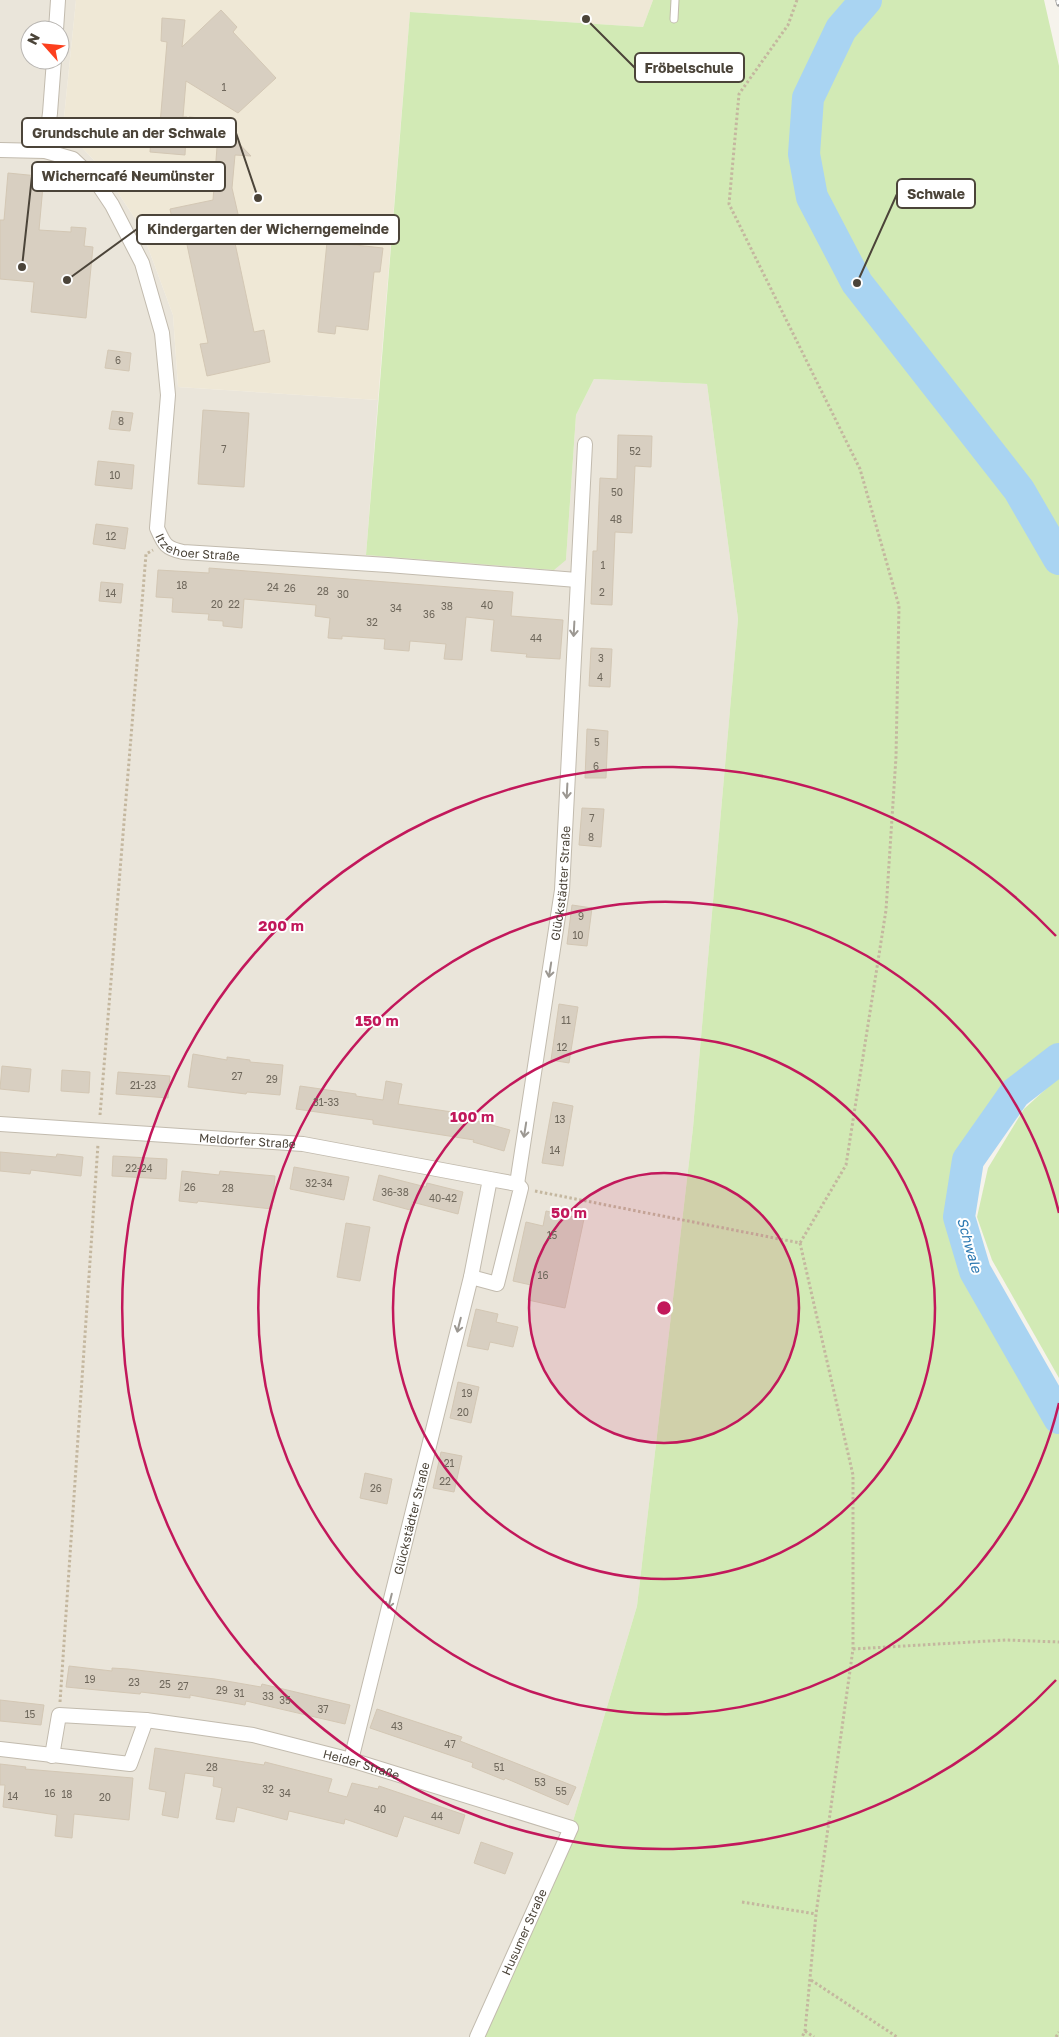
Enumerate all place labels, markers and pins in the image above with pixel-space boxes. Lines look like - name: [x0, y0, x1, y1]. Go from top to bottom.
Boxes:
- callout: Fröbelschule: [635, 53, 744, 82]
- callout: Grundschule an der Schwale: [22, 118, 236, 147]
- callout: Wicherncafé Neumünster: [32, 162, 225, 191]
- callout: Schwale: [897, 179, 975, 208]
- callout: Kindergarten der Wicherngemeinde: [137, 215, 399, 244]
- centre of rings: [655, 1299, 673, 1317]

